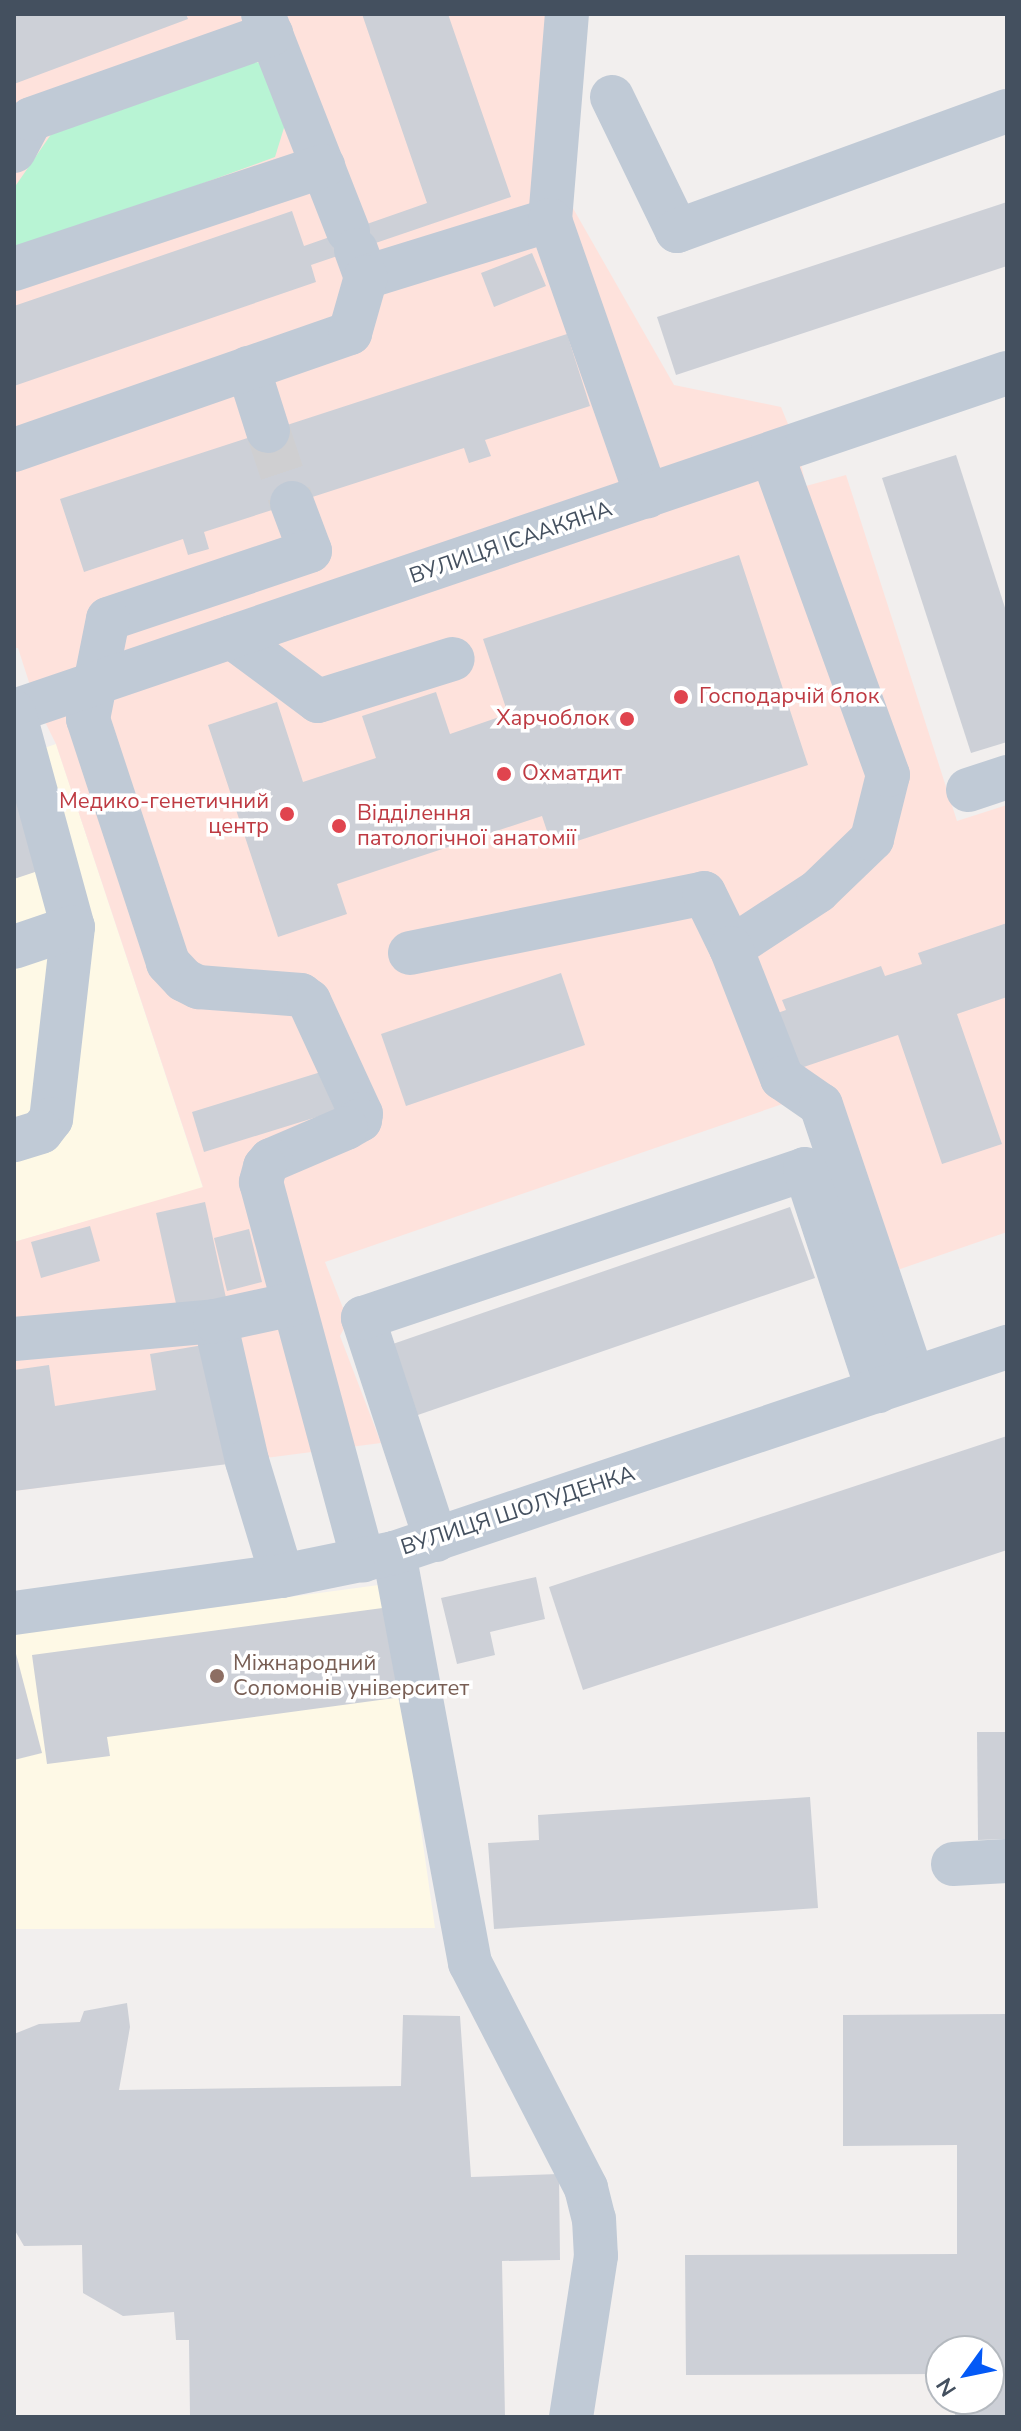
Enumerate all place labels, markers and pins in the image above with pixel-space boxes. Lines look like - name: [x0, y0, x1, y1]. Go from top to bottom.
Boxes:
- place label: Господарчій блок: [699, 684, 879, 710]
- marker: Господарчій блок: [670, 686, 692, 708]
- place label: Харчоблок: [496, 706, 609, 732]
- marker: Харчоблок: [616, 708, 638, 730]
- place label: Охматдит: [522, 761, 622, 787]
- marker: Охматдит: [493, 763, 515, 785]
- place label: Медико-генетичний центр: [59, 788, 269, 840]
- place label: Відділення патологічної анатомії: [357, 800, 576, 852]
- marker: Медико-генетичний центр: [276, 803, 298, 825]
- marker: Відділення патологічної анатомії: [328, 815, 350, 837]
- place label: Міжнародний Соломонів університет: [233, 1650, 469, 1702]
- marker: Міжнародний Соломонів університет: [208, 1667, 226, 1685]

